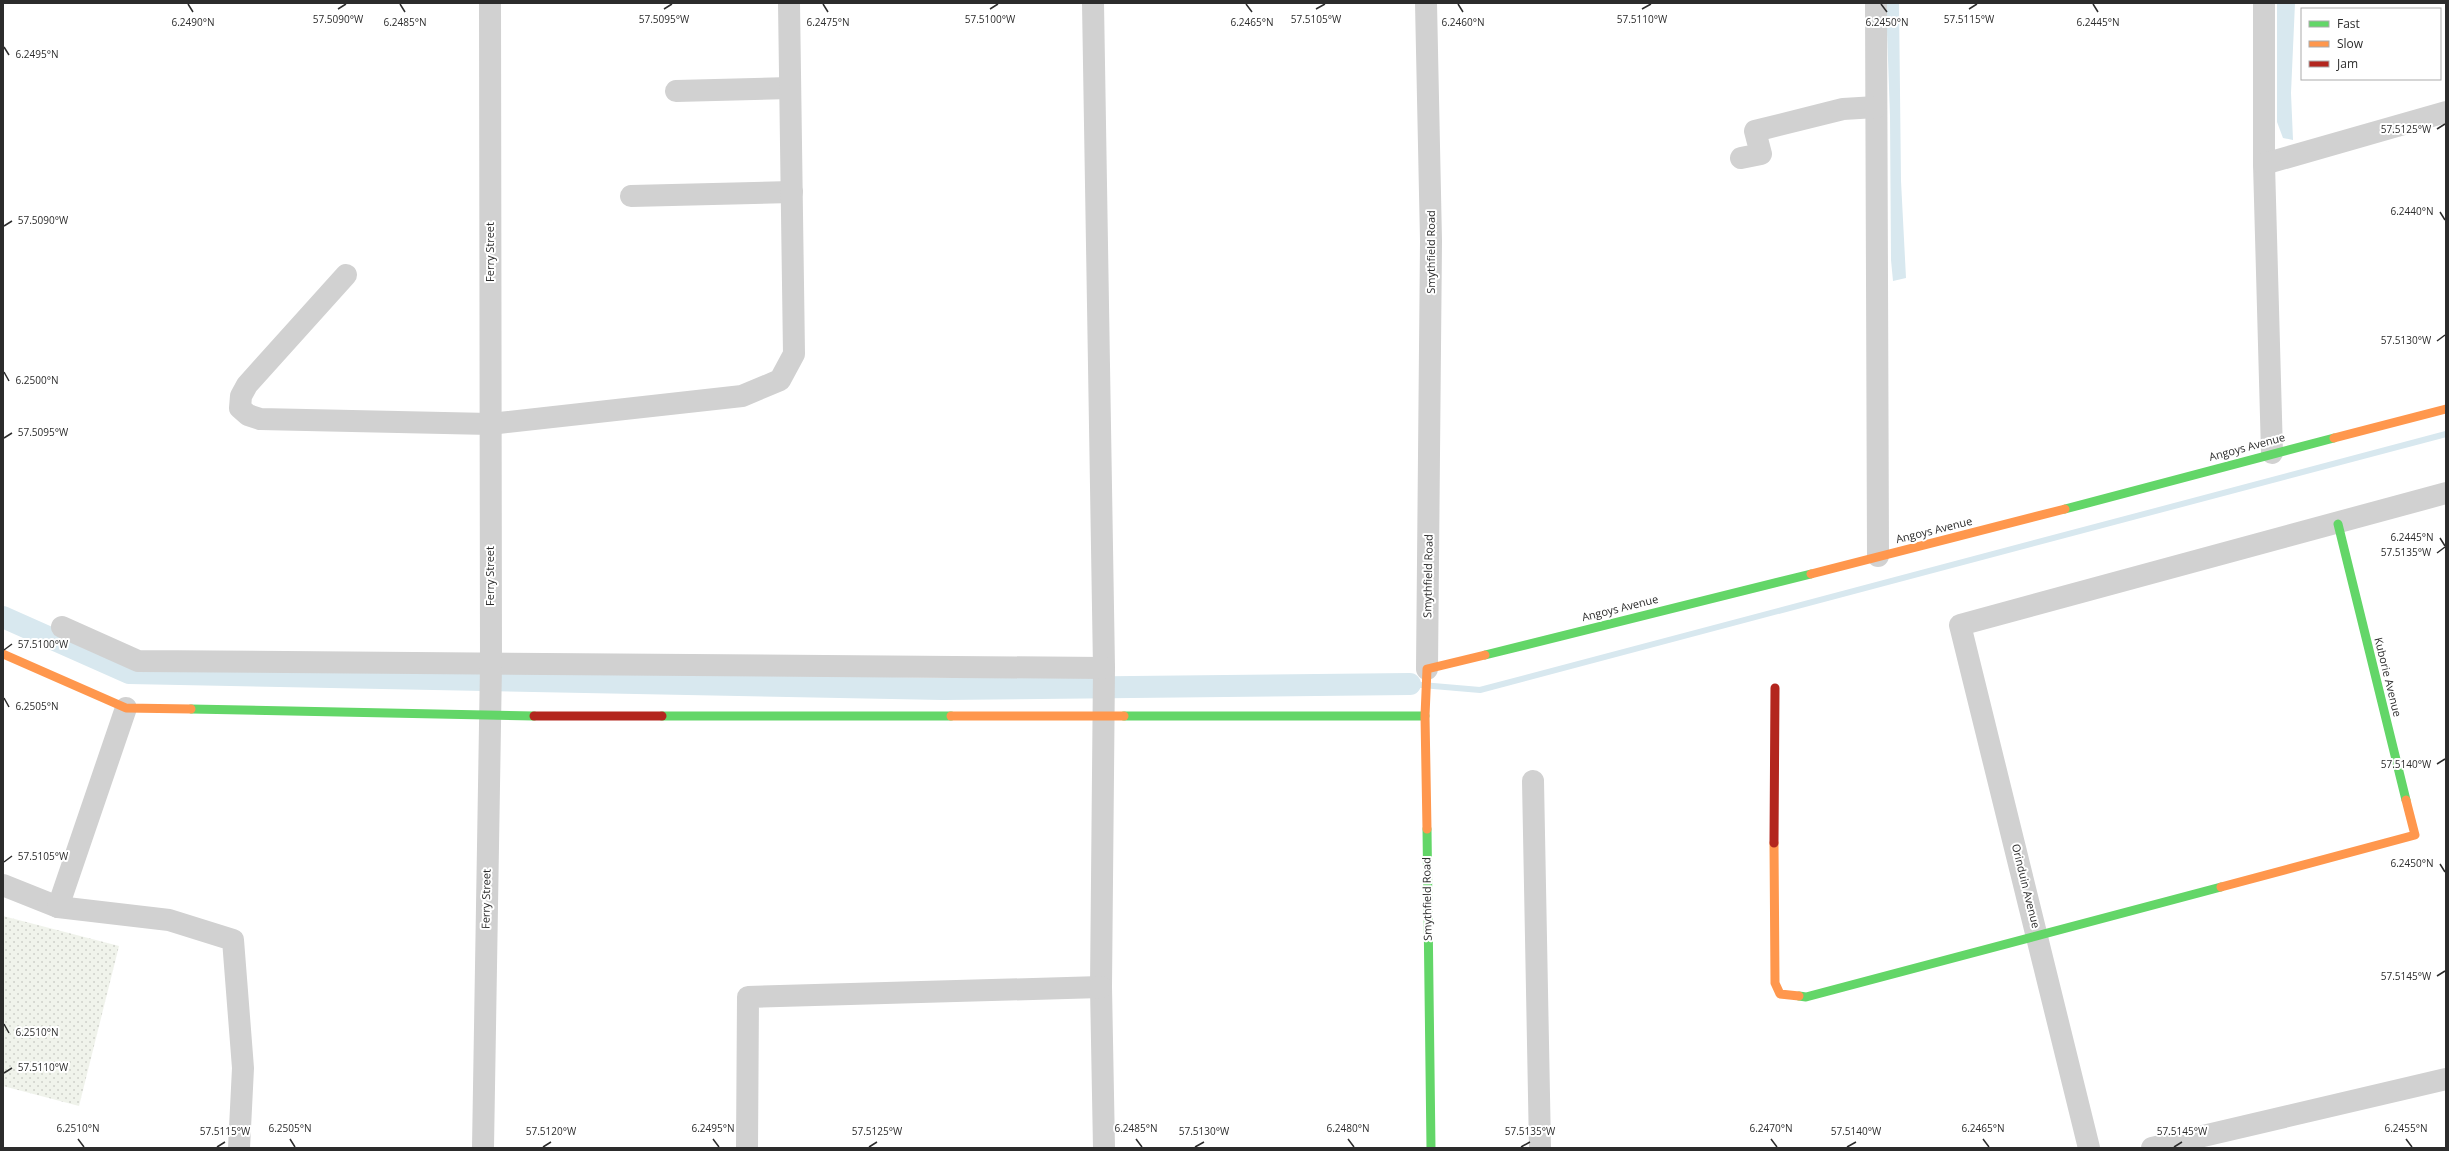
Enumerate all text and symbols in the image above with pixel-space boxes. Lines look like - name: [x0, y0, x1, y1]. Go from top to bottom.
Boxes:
- legend: [2301, 8, 2441, 80]
- text: 57.5090°W: [313, 12, 364, 26]
- text: 57.5095°W: [639, 12, 690, 26]
- text: 57.5100°W: [965, 12, 1016, 26]
- text: 57.5105°W: [1291, 12, 1342, 26]
- text: 57.5110°W: [1617, 12, 1668, 26]
- text: 57.5115°W: [1944, 12, 1995, 26]
- text: 6.2490°N: [171, 15, 215, 29]
- text: 6.2485°N: [383, 15, 427, 29]
- text: 6.2475°N: [806, 15, 850, 29]
- text: 6.2465°N: [1230, 15, 1274, 29]
- text: 6.2460°N: [1441, 15, 1485, 29]
- text: 6.2450°N: [1865, 15, 1909, 29]
- text: 6.2445°N: [2076, 15, 2120, 29]
- text: Fast: [2337, 15, 2360, 32]
- text: Slow: [2337, 35, 2364, 52]
- text: 6.2495°N: [15, 47, 59, 61]
- text: Jam: [2336, 55, 2358, 72]
- text: 57.5125°W: [2381, 122, 2432, 136]
- text: 6.2440°N: [2390, 204, 2434, 218]
- street label: Smythfield Road: [1423, 210, 1438, 294]
- text: 57.5090°W: [18, 213, 69, 227]
- street label: Ferry Street: [482, 222, 497, 282]
- text: 57.5130°W: [2381, 333, 2432, 347]
- text: 6.2500°N: [15, 373, 59, 387]
- text: 57.5095°W: [18, 425, 69, 439]
- street label: Angoys Avenue: [2207, 429, 2287, 464]
- street label: Angoys Avenue: [1894, 513, 1974, 546]
- text: 6.2445°N: [2390, 530, 2434, 544]
- street label: Smythfield Road: [1419, 534, 1436, 618]
- text: 57.5135°W: [2381, 545, 2432, 559]
- street label: Ferry Street: [482, 546, 497, 606]
- street label: Angoys Avenue: [1580, 591, 1660, 624]
- street label: Kuborie Avenue: [2371, 636, 2406, 718]
- text: 57.5100°W: [18, 637, 69, 651]
- text: 6.2505°N: [15, 699, 59, 713]
- text: 57.5140°W: [2381, 757, 2432, 771]
- street label: Orinduin Avenue: [2009, 842, 2044, 930]
- text: 57.5105°W: [18, 849, 69, 863]
- text: 6.2450°N: [2390, 856, 2434, 870]
- street label: Smythfield Road: [1418, 857, 1435, 941]
- street label: Ferry Street: [477, 869, 494, 929]
- text: 57.5145°W: [2381, 969, 2432, 983]
- text: 6.2510°N: [15, 1025, 59, 1039]
- text: 57.5110°W: [18, 1060, 69, 1074]
- text: 6.2510°N: [56, 1121, 100, 1135]
- text: 6.2505°N: [268, 1121, 312, 1135]
- text: 6.2495°N: [691, 1121, 735, 1135]
- text: 6.2485°N: [1114, 1121, 1158, 1135]
- text: 6.2480°N: [1326, 1121, 1370, 1135]
- text: 6.2470°N: [1749, 1121, 1793, 1135]
- text: 6.2465°N: [1961, 1121, 2005, 1135]
- text: 6.2455°N: [2384, 1121, 2428, 1135]
- text: 57.5115°W: [200, 1124, 251, 1138]
- text: 57.5120°W: [526, 1124, 577, 1138]
- text: 57.5125°W: [852, 1124, 903, 1138]
- text: 57.5130°W: [1179, 1124, 1230, 1138]
- text: 57.5135°W: [1505, 1124, 1556, 1138]
- text: 57.5140°W: [1831, 1124, 1882, 1138]
- text: 57.5145°W: [2157, 1124, 2208, 1138]

